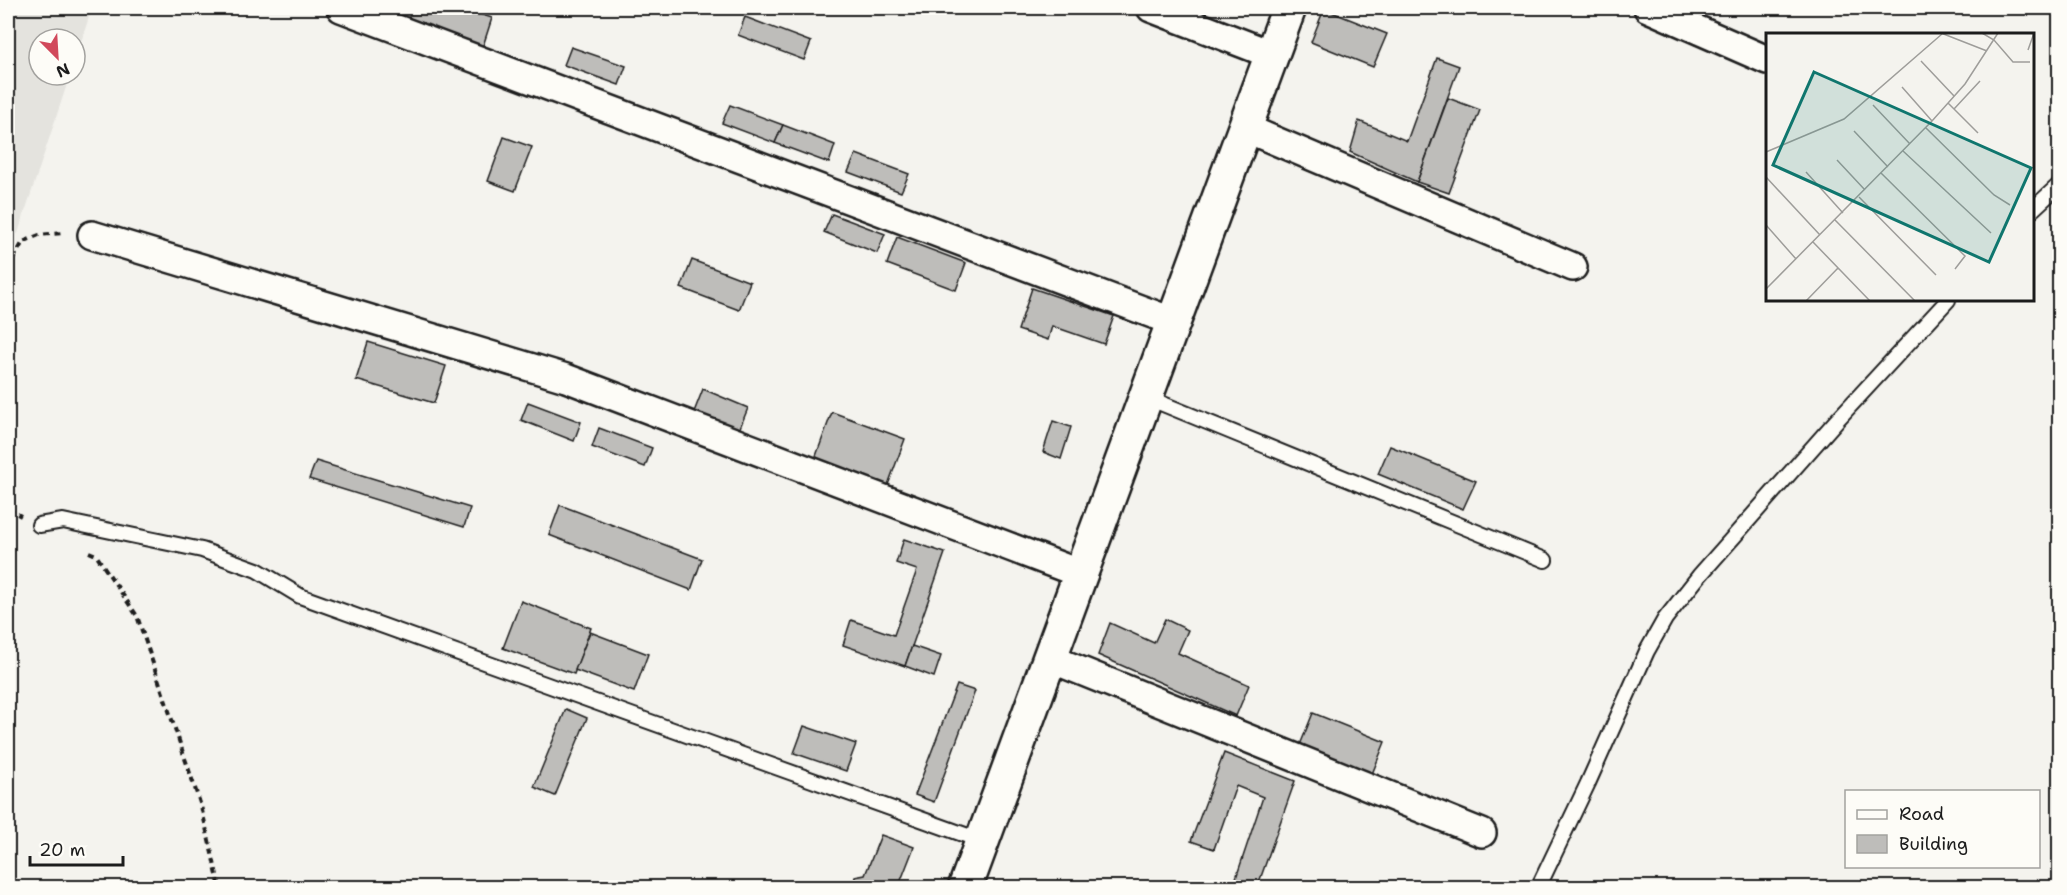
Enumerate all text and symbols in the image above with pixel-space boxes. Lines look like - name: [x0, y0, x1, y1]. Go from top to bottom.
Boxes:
- north arrow: [27, 27, 87, 87]
- inset map: [1766, 33, 2034, 302]
- text: N: [53, 58, 73, 82]
- legend: [1845, 790, 2040, 868]
- text: Road: [1899, 802, 1944, 826]
- scale bar: [30, 829, 123, 867]
- text: Building: [1899, 832, 1968, 856]
- text: 20 m: [39, 838, 85, 862]

